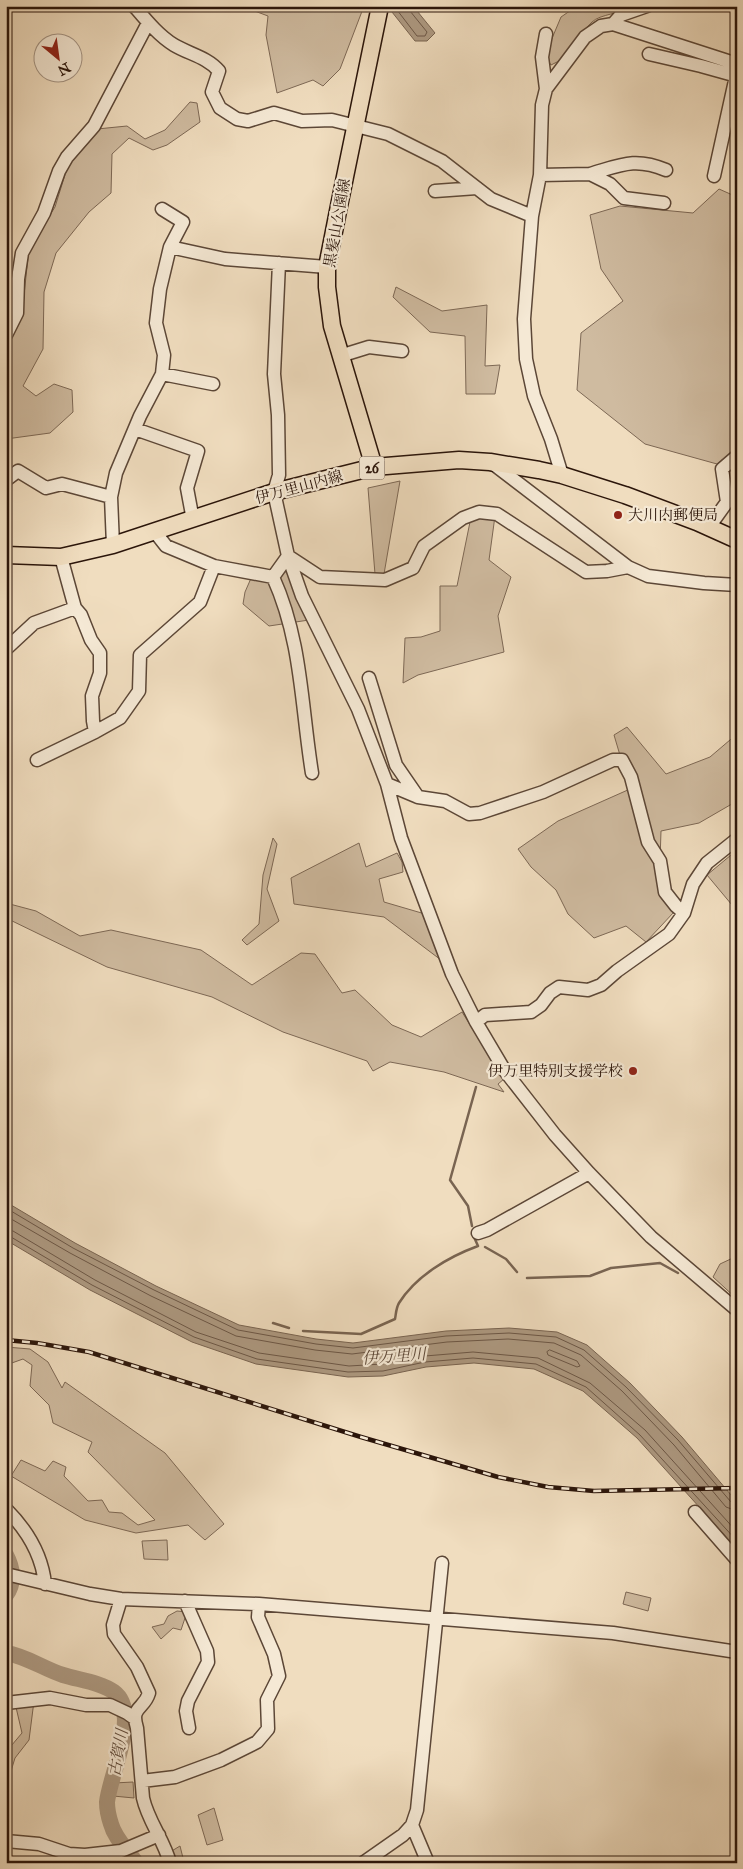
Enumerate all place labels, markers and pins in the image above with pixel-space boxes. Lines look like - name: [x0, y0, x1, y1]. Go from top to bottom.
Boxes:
- place label: 大川内郵便局: [628, 506, 718, 524]
- marker: 大川内郵便局: [612, 509, 624, 521]
- place label: 伊万里特別支援学校: [488, 1062, 623, 1080]
- marker: 伊万里特別支援学校: [627, 1065, 639, 1077]

